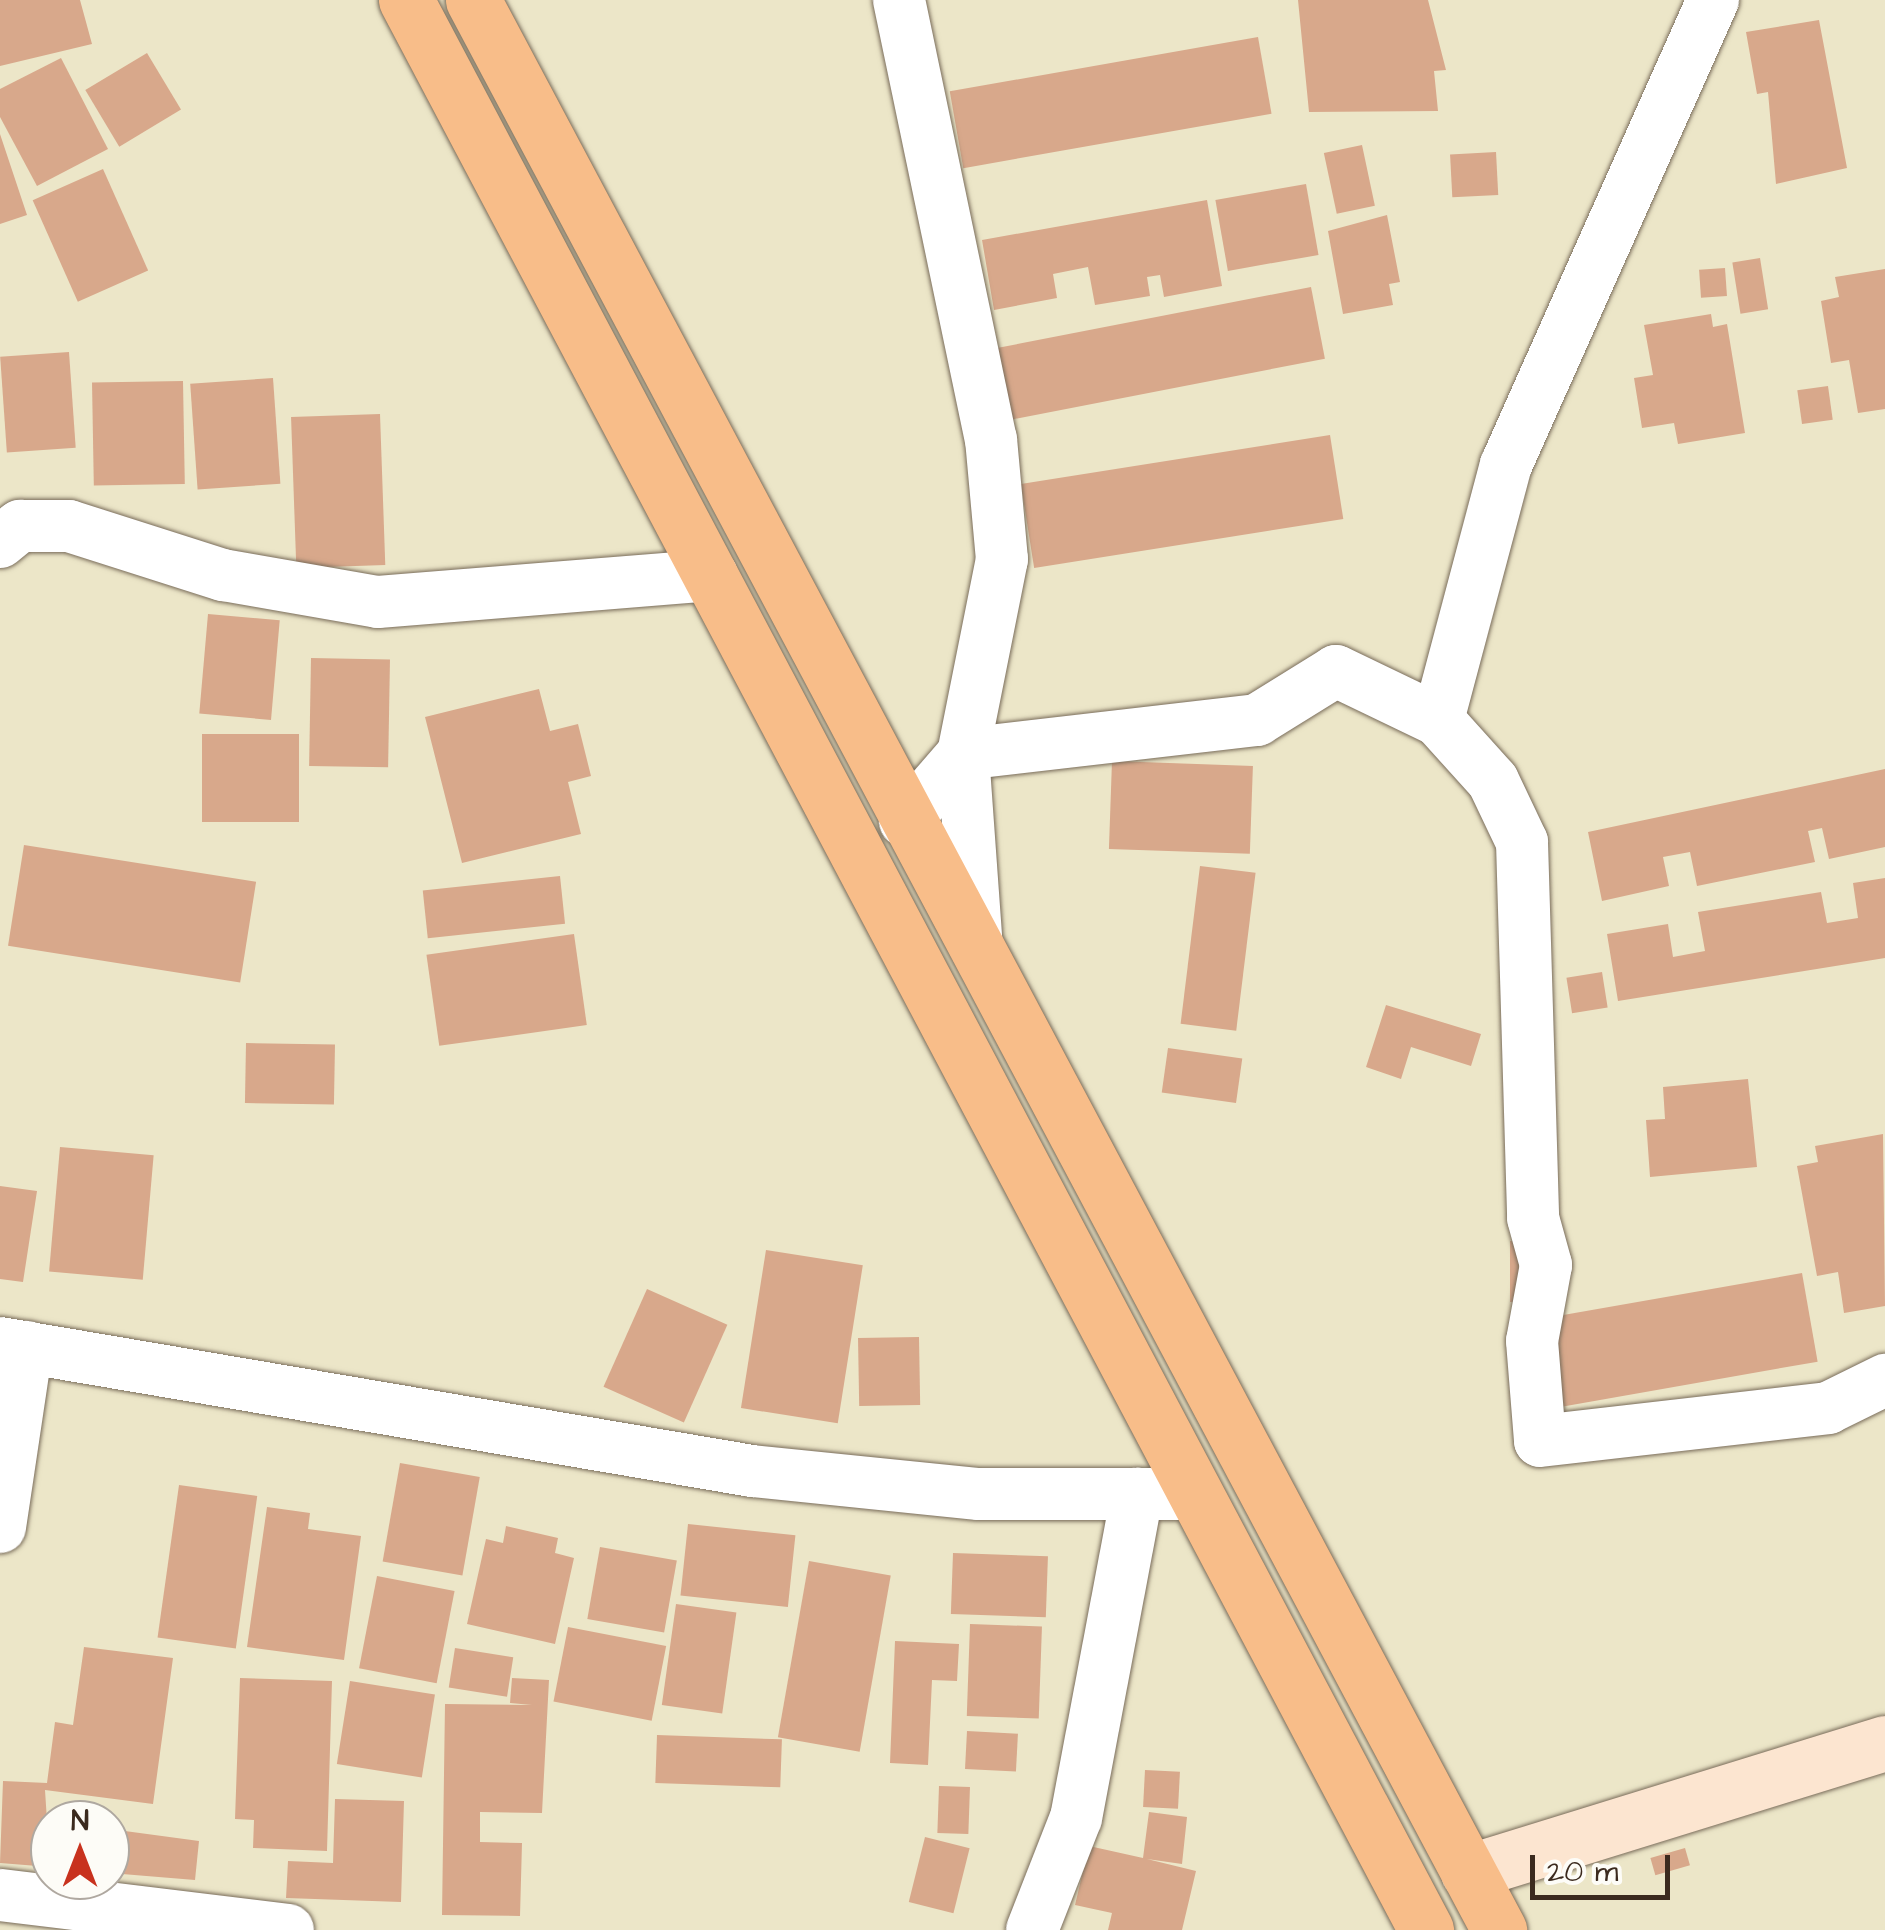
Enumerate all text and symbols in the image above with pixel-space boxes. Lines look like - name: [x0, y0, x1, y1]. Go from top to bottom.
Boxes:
- north arrow: [30, 1800, 130, 1900]
- text: N: [71, 1802, 89, 1841]
- scale bar: [1535, 1835, 1675, 1897]
- text: 20 m: [1547, 1851, 1618, 1893]

